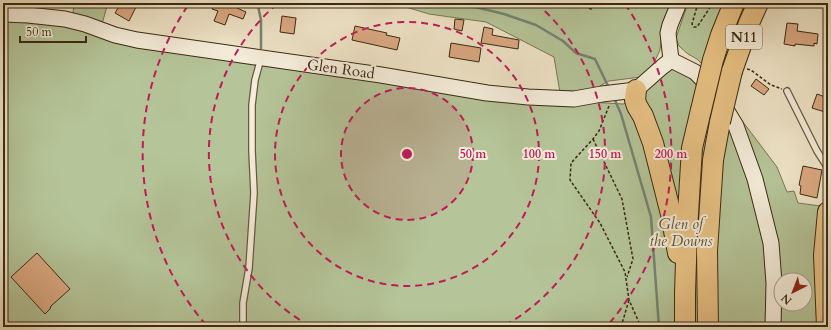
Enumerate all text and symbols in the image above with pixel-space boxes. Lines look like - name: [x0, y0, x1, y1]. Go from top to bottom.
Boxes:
- scale bar: [20, 18, 86, 44]
- text: 50 m: [26, 24, 53, 40]
- road number: N11: [726, 25, 762, 49]
- street label: Glen Road: [306, 54, 376, 84]
- text: 50 m: [460, 146, 487, 162]
- text: 100 m: [523, 146, 556, 162]
- text: 150 m: [589, 146, 622, 162]
- text: 200 m: [655, 146, 688, 162]
- centre of rings: [400, 147, 414, 161]
- park label: Glen of the Downs: [649, 214, 713, 251]
- north arrow: [773, 272, 813, 312]
- text: N: [778, 290, 795, 308]

